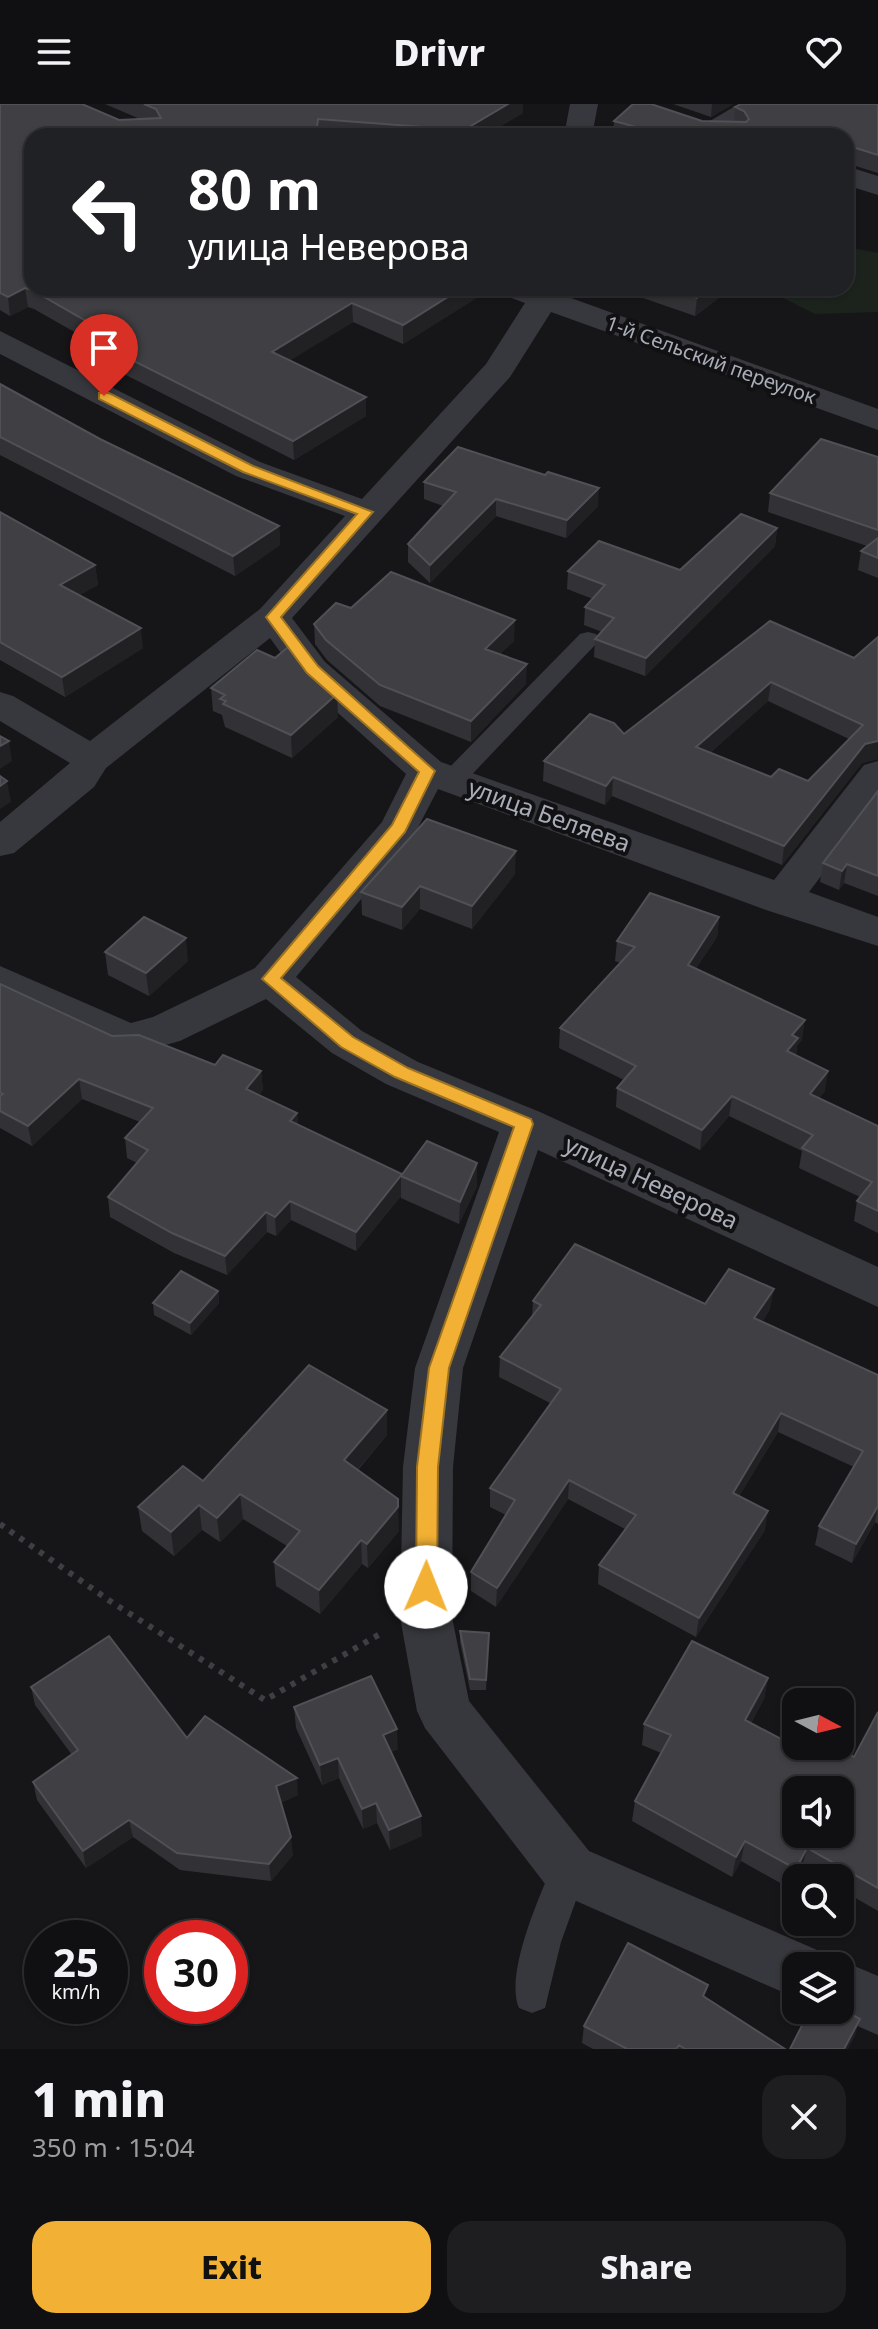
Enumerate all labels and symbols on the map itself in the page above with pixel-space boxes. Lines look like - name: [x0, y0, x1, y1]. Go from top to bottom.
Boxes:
- street label: 1-й Сельский переулок: [602, 309, 820, 410]
- pin: [70, 314, 138, 396]
- street label: улица Беляева: [464, 770, 635, 859]
- street label: улица Неверова: [560, 1127, 744, 1236]
- position arrow: [384, 1545, 468, 1629]
- north arrow: [782, 1688, 854, 1760]
- speed limit sign: 30: [144, 1920, 248, 2024]

